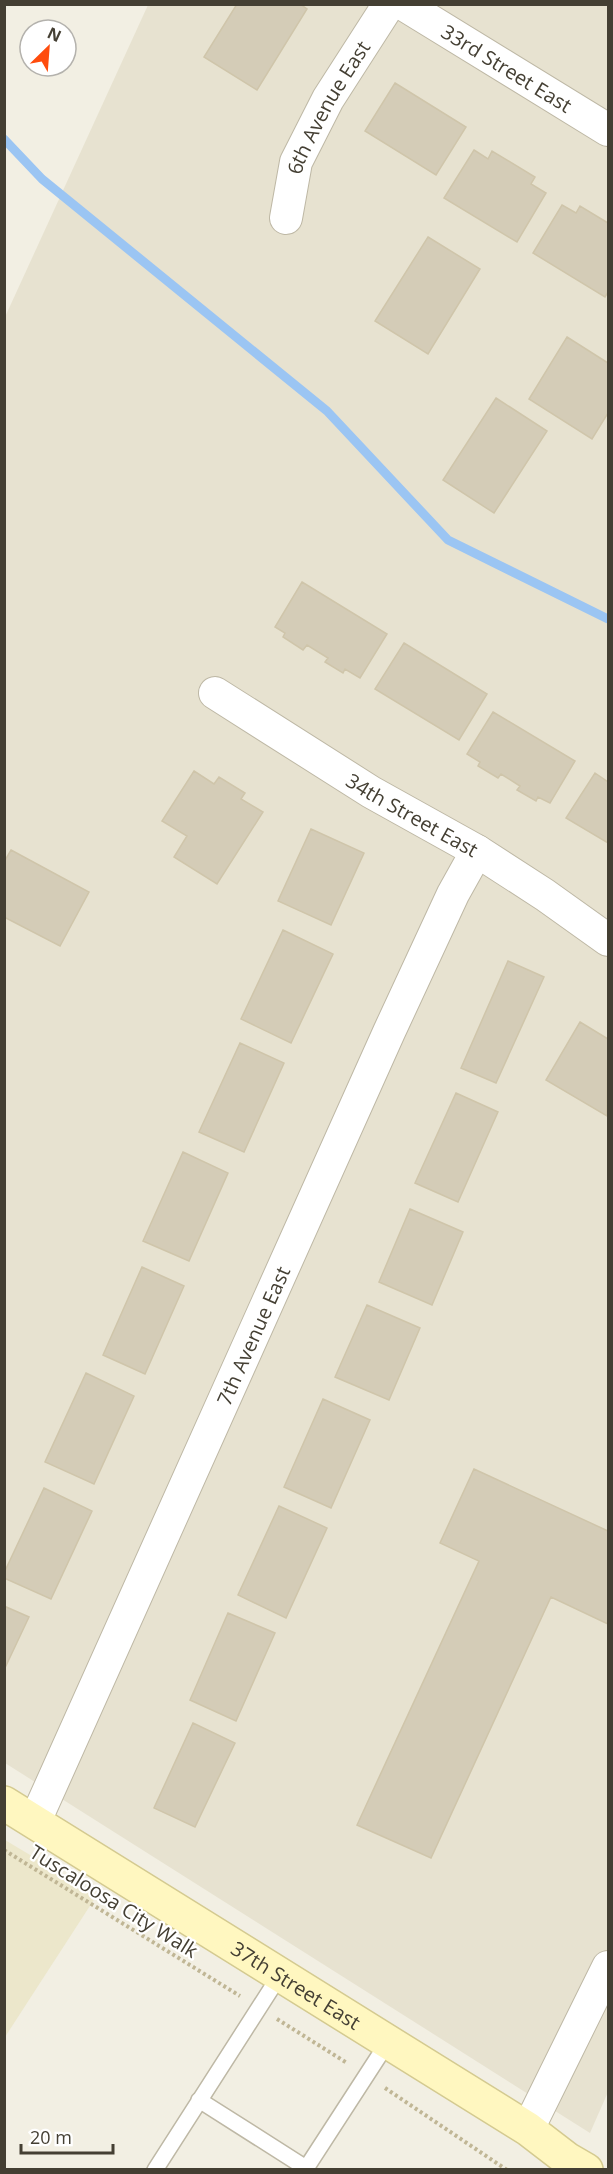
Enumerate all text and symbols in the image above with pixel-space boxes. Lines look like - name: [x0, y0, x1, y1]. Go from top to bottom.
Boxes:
- street label: 33rd Street East: [437, 17, 577, 118]
- north arrow: [18, 18, 78, 78]
- text: N: [44, 22, 65, 47]
- street label: 6th Avenue East: [281, 35, 376, 176]
- street label: 34th Street East: [341, 766, 483, 863]
- street label: 7th Avenue East: [210, 1262, 296, 1409]
- street label: Tuscaloosa City Walk: [25, 1838, 204, 1964]
- street label: 37th Street East: [226, 1934, 366, 2035]
- scale bar: [21, 2117, 112, 2155]
- text: 20 m: [30, 2125, 72, 2149]

